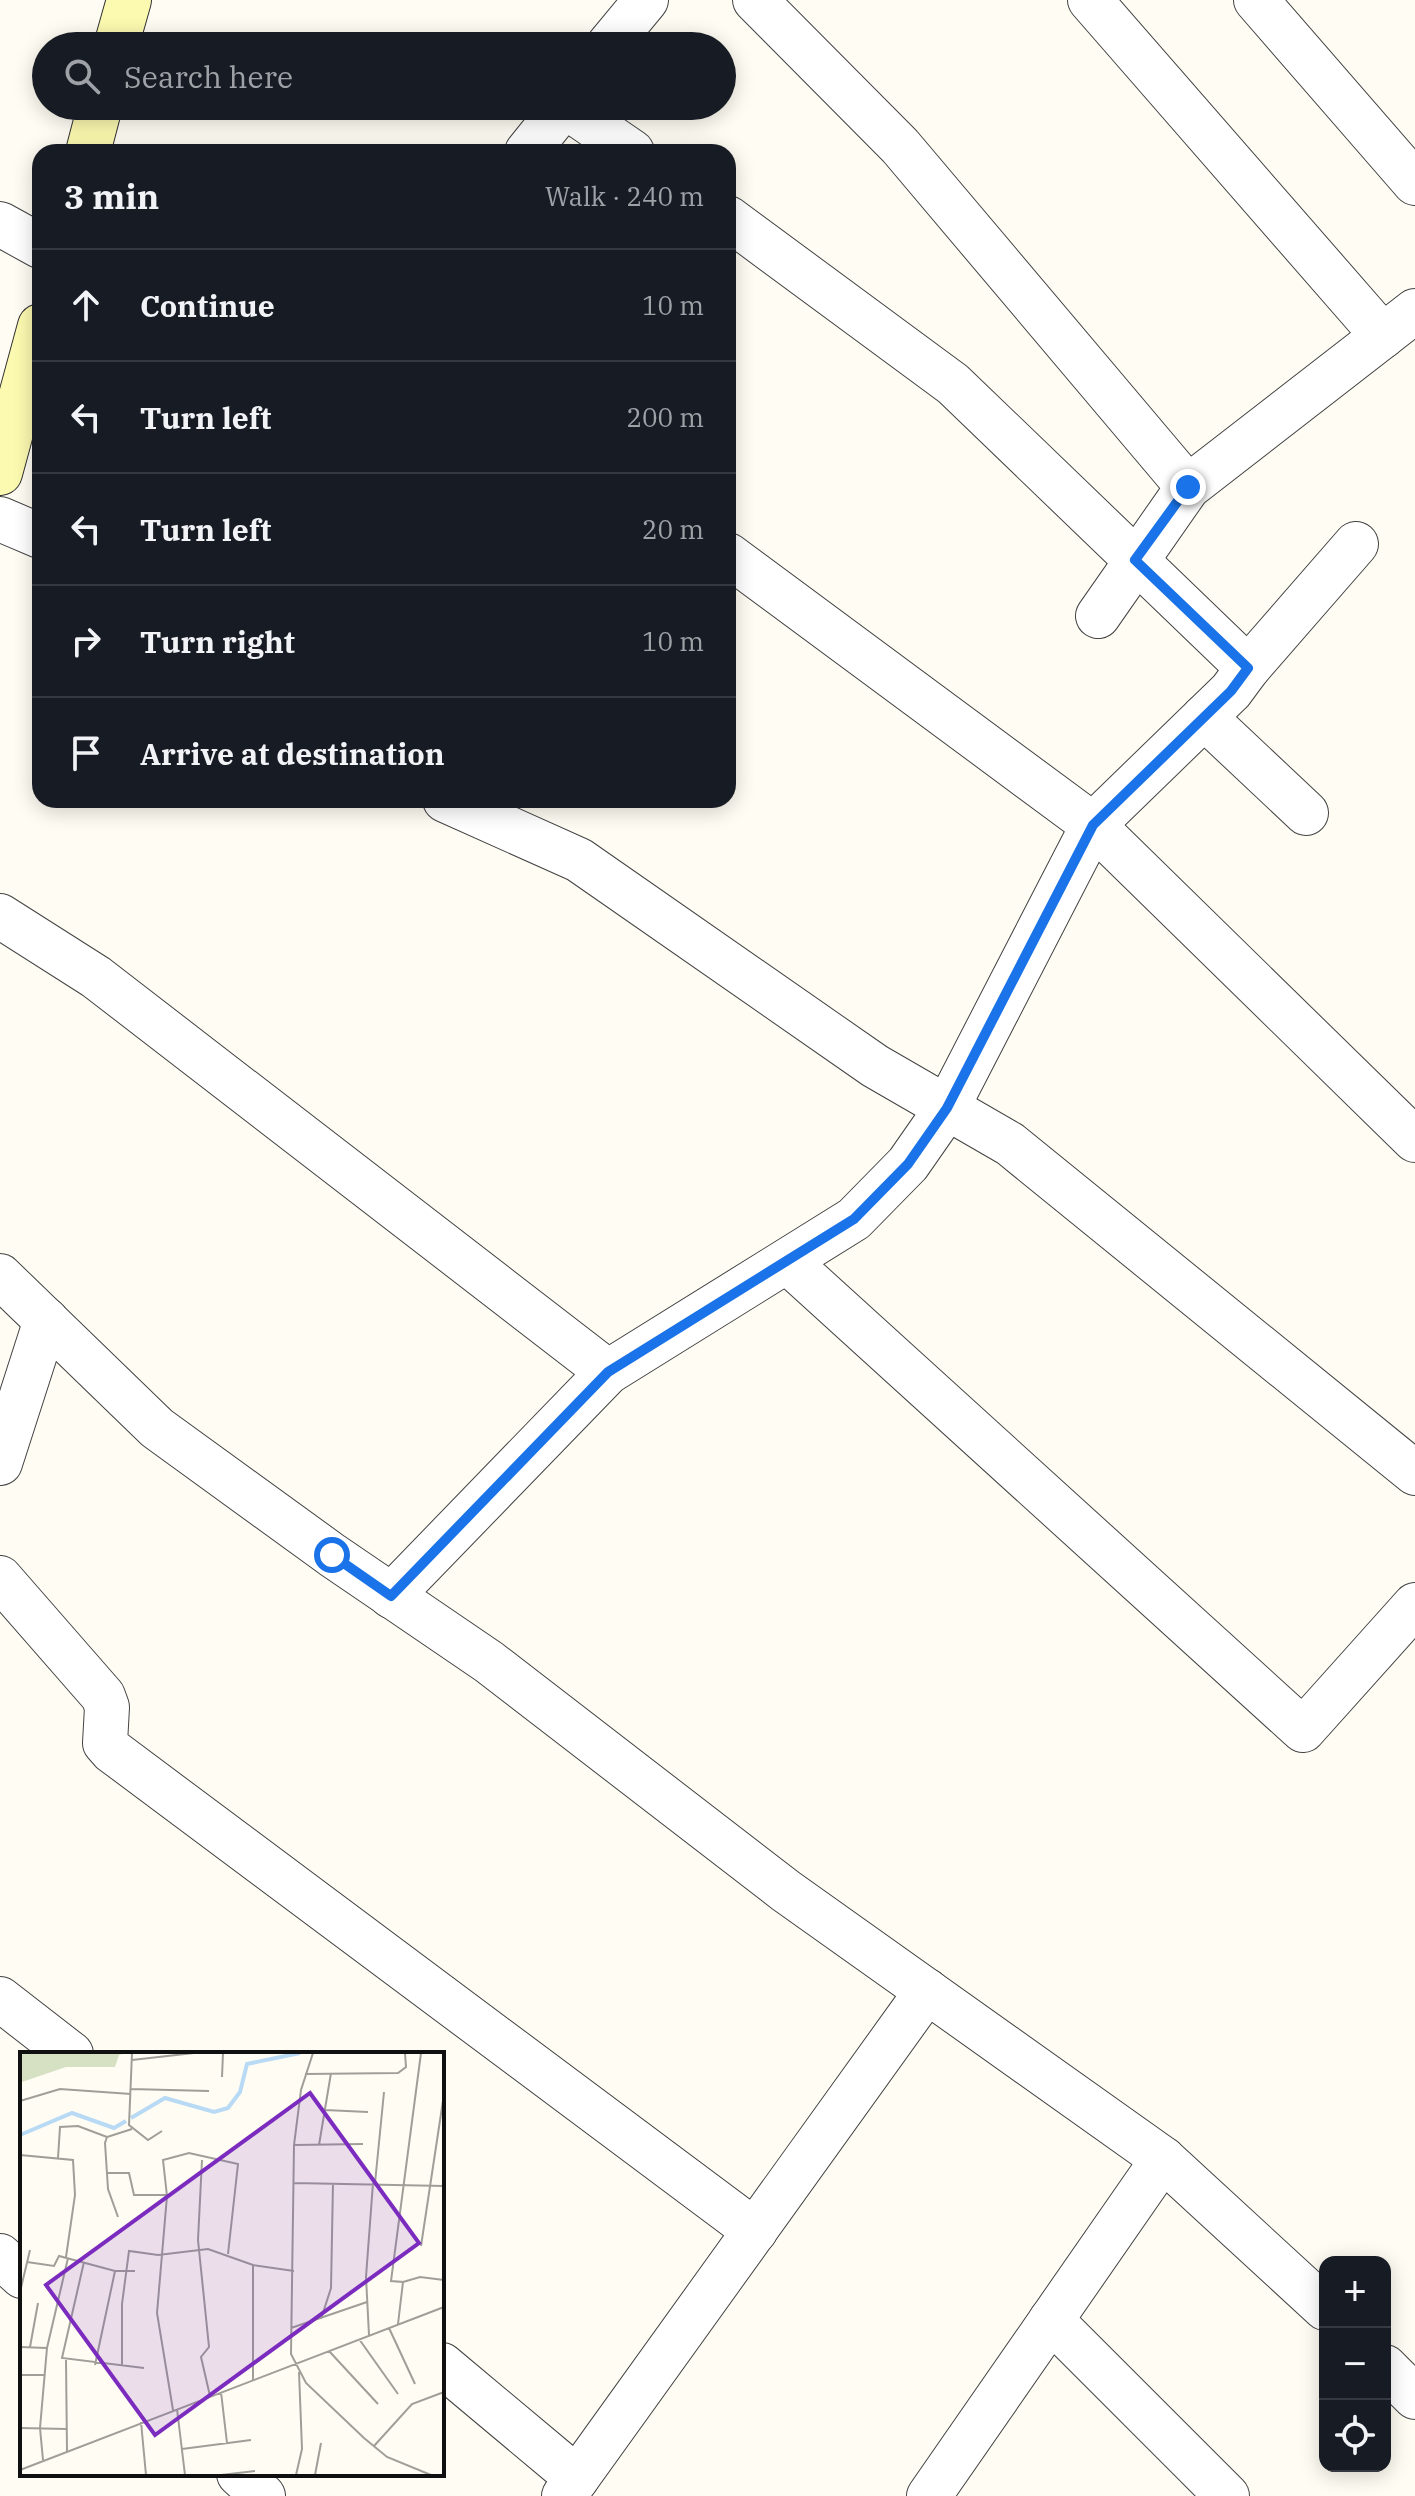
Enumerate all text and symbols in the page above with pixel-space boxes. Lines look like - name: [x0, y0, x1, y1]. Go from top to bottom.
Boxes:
- search box: [32, 32, 736, 120]
- icon: search: [60, 54, 104, 98]
- text: Search here: [124, 57, 293, 96]
- text: 3 min: [64, 174, 159, 218]
- text: Walk · 240 m: [545, 179, 704, 213]
- icon: ahead: [64, 283, 108, 327]
- text: Continue: [140, 286, 275, 325]
- text: 10 m: [642, 288, 704, 322]
- icon: left: [64, 395, 108, 439]
- text: Turn left: [140, 398, 272, 437]
- text: 200 m: [626, 400, 704, 434]
- route end: [1170, 469, 1206, 505]
- icon: left: [64, 507, 108, 551]
- text: Turn left: [140, 510, 272, 549]
- text: 20 m: [642, 512, 704, 546]
- icon: right: [64, 619, 108, 663]
- text: Turn right: [140, 622, 295, 661]
- text: 10 m: [642, 624, 704, 658]
- icon: arrive: [64, 731, 108, 775]
- text: Arrive at destination: [140, 734, 445, 773]
- route start: [314, 1537, 350, 1573]
- inset map: [20, 2052, 444, 2476]
- map controls: [1319, 2256, 1391, 2472]
- button: +: [1319, 2256, 1391, 2328]
- button: −: [1319, 2328, 1391, 2400]
- button: locate: [1319, 2400, 1391, 2472]

